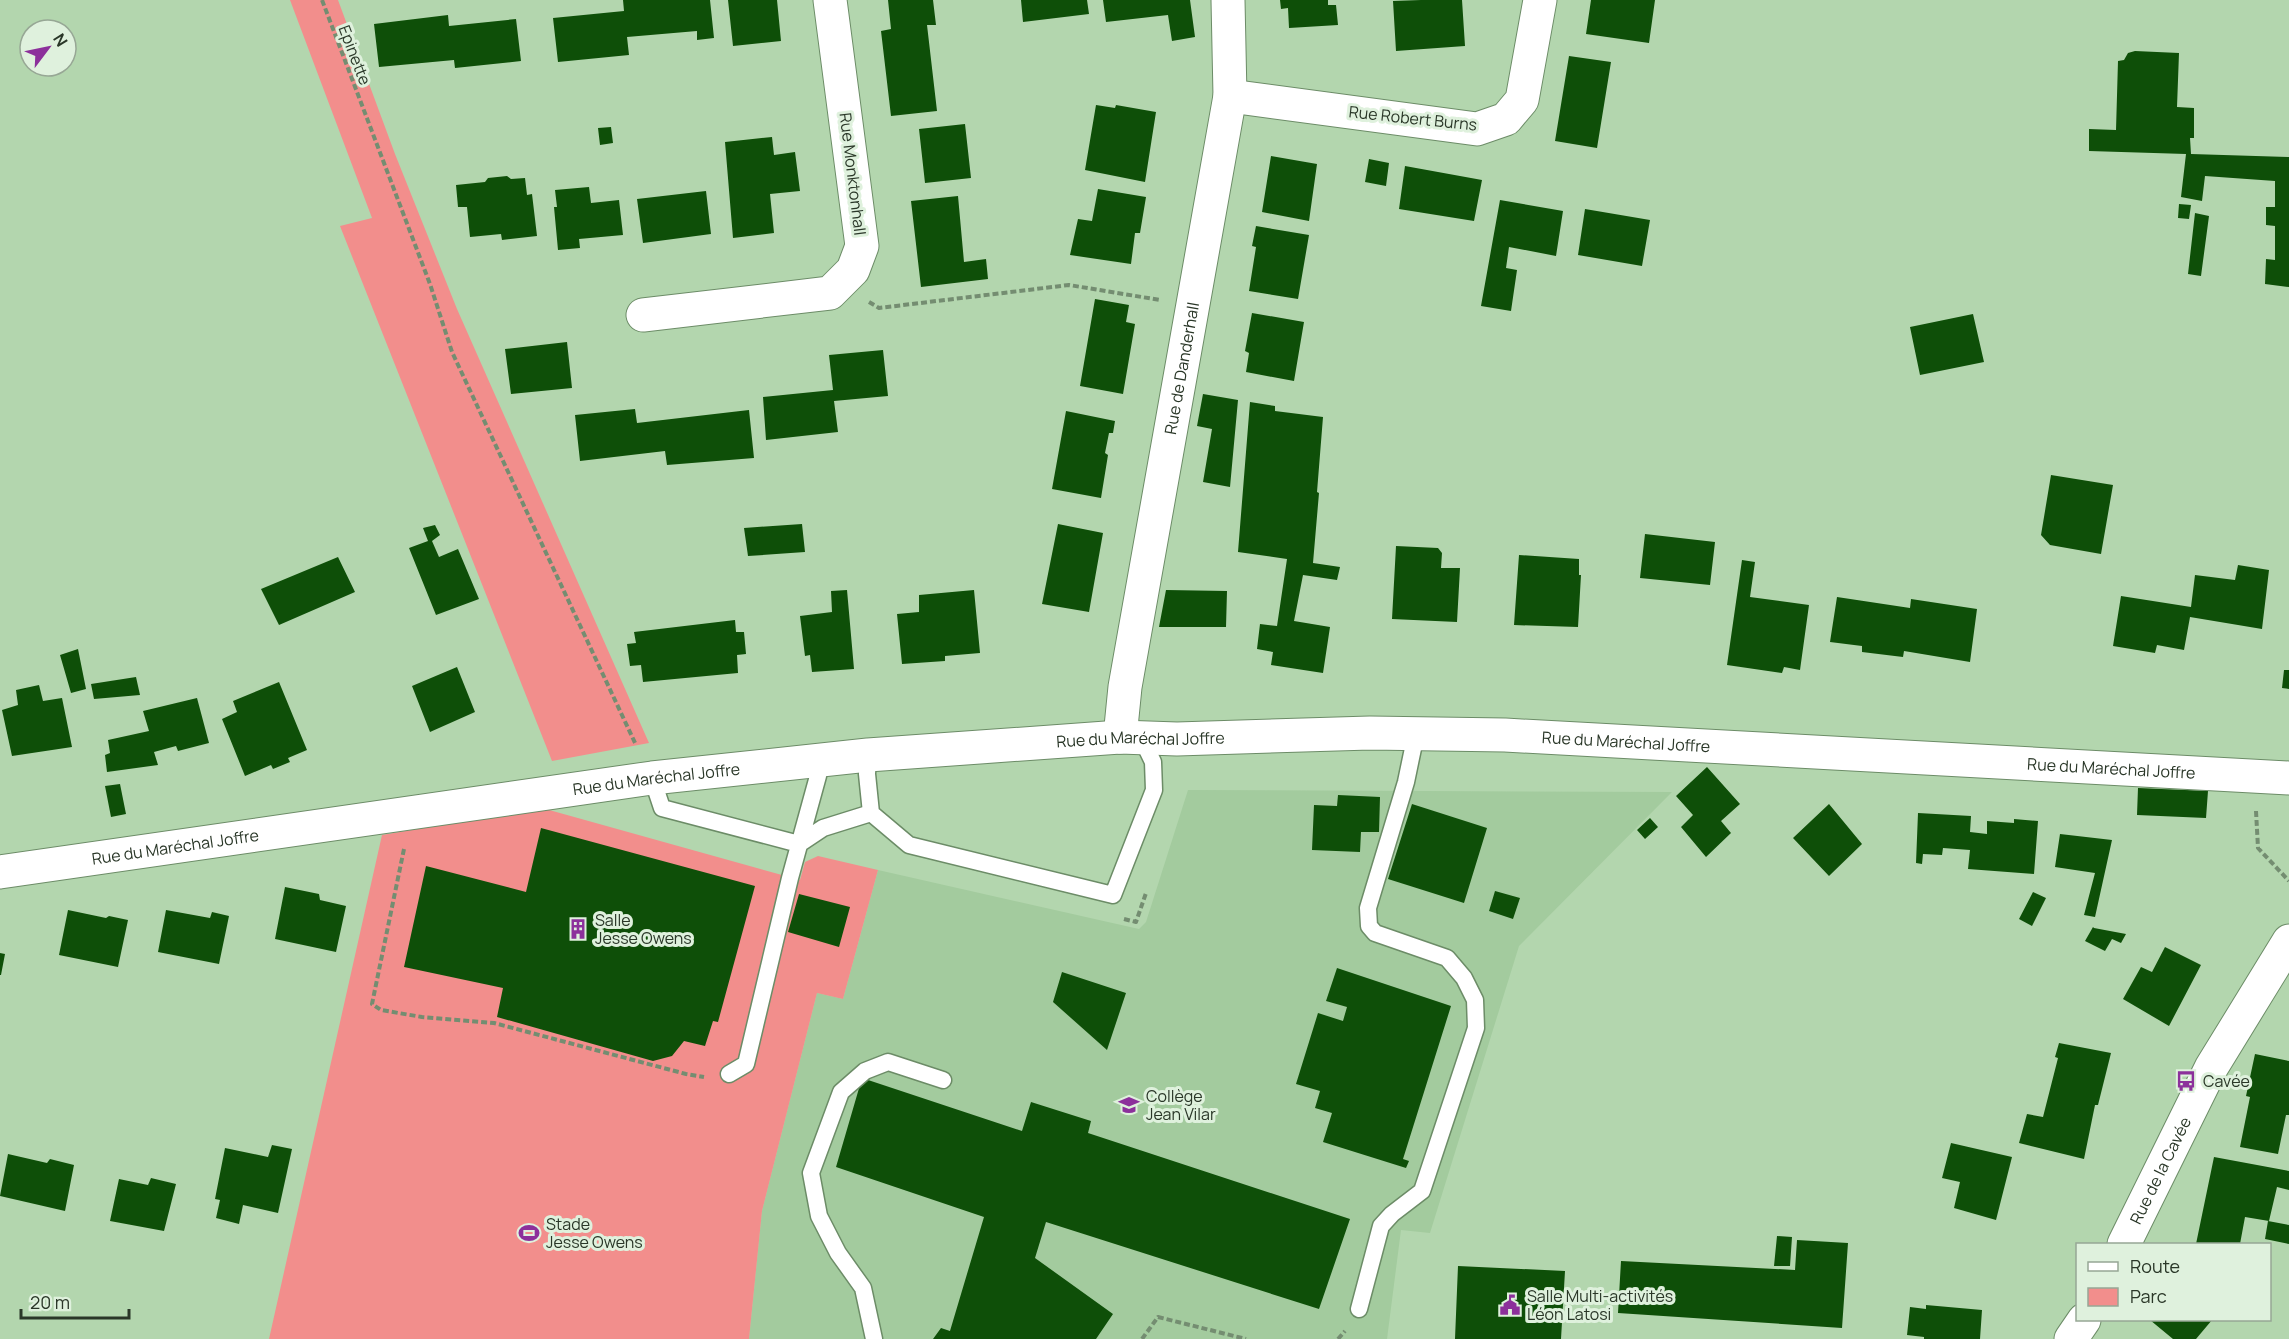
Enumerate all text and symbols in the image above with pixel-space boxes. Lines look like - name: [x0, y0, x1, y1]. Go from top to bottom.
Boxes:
- north arrow: [18, 18, 78, 78]
- street label: Epinette: [334, 22, 376, 88]
- text: N: [48, 29, 73, 51]
- street label: Rue Robert Burns: [1348, 100, 1478, 136]
- street label: Rue Monktonhall: [835, 111, 871, 237]
- street label: Rue de Danderhall: [1159, 300, 1204, 436]
- street label: Rue du Maréchal Joffre: [1056, 726, 1225, 753]
- street label: Rue du Maréchal Joffre: [1541, 726, 1711, 757]
- street label: Rue du Maréchal Joffre: [2027, 753, 2196, 784]
- street label: Rue du Maréchal Joffre: [571, 758, 741, 800]
- street label: Rue du Maréchal Joffre: [90, 824, 260, 870]
- place label: Salle Jesse Owens: [595, 909, 692, 949]
- building icon: Salle Jesse Owens: [566, 917, 590, 941]
- bus stop icon: Cavée: [2174, 1069, 2198, 1093]
- place label: Cavée: [2203, 1070, 2250, 1092]
- place label: Collège Jean Vilar: [1146, 1085, 1216, 1125]
- school or university icon: Collège Jean Vilar: [1117, 1093, 1141, 1117]
- street label: Rue de la Cavée: [2125, 1113, 2196, 1228]
- place label: Stade Jesse Owens: [546, 1213, 643, 1253]
- sports icon: Stade Jesse Owens: [517, 1221, 541, 1245]
- legend: [2076, 1243, 2271, 1321]
- text: Route: [2130, 1254, 2180, 1278]
- scale bar: [21, 1282, 129, 1320]
- text: Parc: [2130, 1284, 2167, 1308]
- place label: Salle Multi-activités Léon Latosi: [1527, 1285, 1673, 1325]
- text: 20 m: [30, 1290, 70, 1314]
- public building icon: Salle Multi-activités Léon Latosi: [1498, 1293, 1522, 1317]

